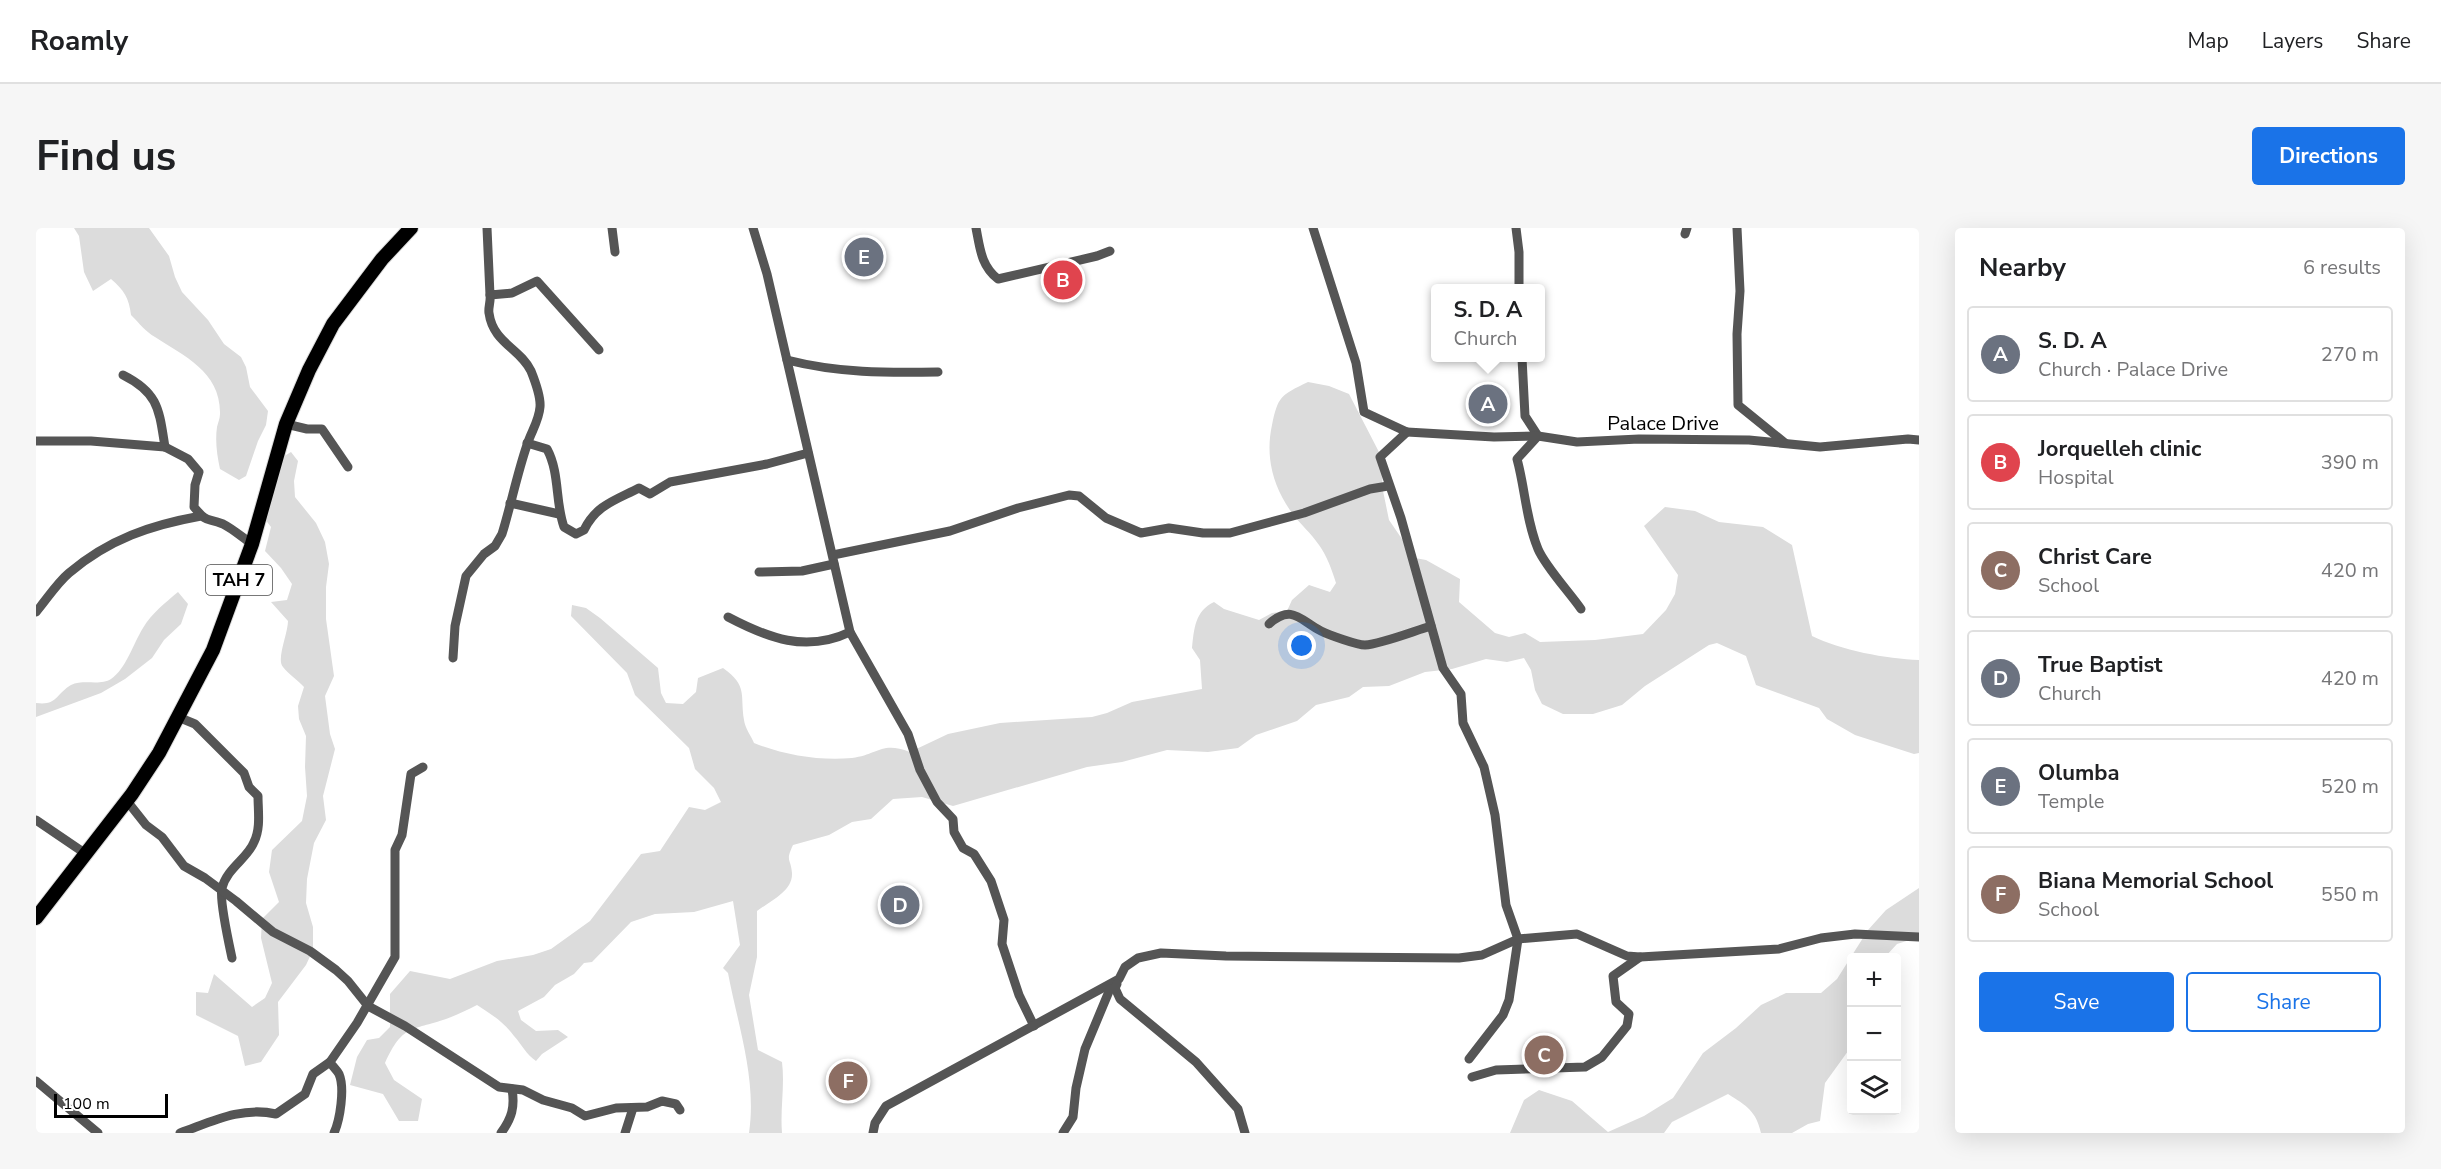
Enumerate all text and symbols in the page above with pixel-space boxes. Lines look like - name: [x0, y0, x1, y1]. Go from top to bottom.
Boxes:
- text: Roamly: [30, 22, 128, 60]
- text: Map: [2187, 27, 2229, 55]
- text: Layers: [2262, 27, 2323, 55]
- text: Share: [2356, 27, 2411, 55]
- button: Directions: [2252, 127, 2405, 185]
- text: Find us: [36, 128, 176, 185]
- pin: E: [844, 234, 884, 279]
- text: Nearby: [1979, 250, 2066, 285]
- text: 6 results: [2303, 254, 2381, 281]
- pin: B: [1044, 257, 1082, 302]
- popup: [1431, 284, 1545, 362]
- text: S. D. A: [1454, 295, 1522, 325]
- text: Church: [1454, 325, 1517, 352]
- text: S. D. A: [2038, 326, 2107, 356]
- text: A: [1993, 341, 2008, 368]
- text: 270 m: [2321, 341, 2379, 368]
- text: Church · Palace Drive: [2038, 356, 2228, 383]
- pin: A: [1468, 382, 1508, 426]
- street label: Palace Drive: [1607, 410, 1719, 437]
- text: Jorquelleh clinic: [2038, 434, 2201, 464]
- text: B: [1994, 449, 2007, 476]
- text: 390 m: [2321, 449, 2379, 476]
- text: Hospital: [2038, 464, 2114, 491]
- text: Christ Care: [2038, 542, 2152, 572]
- text: C: [1994, 557, 2007, 584]
- text: 420 m: [2321, 557, 2379, 584]
- road number: TAH 7: [206, 565, 272, 595]
- text: School: [2038, 572, 2099, 599]
- your location: [1287, 631, 1316, 660]
- text: True Baptist: [2038, 650, 2163, 680]
- text: D: [1993, 665, 2008, 692]
- text: 420 m: [2321, 665, 2379, 692]
- text: Church: [2038, 680, 2102, 707]
- text: Olumba: [2038, 758, 2120, 788]
- text: E: [1995, 773, 2006, 800]
- text: 520 m: [2321, 773, 2379, 800]
- text: Temple: [2038, 788, 2104, 815]
- text: Biana Memorial School: [2038, 866, 2273, 896]
- text: F: [1995, 881, 2006, 908]
- text: 550 m: [2321, 881, 2379, 908]
- pin: D: [880, 882, 920, 928]
- text: School: [2038, 896, 2099, 923]
- map controls: [1847, 953, 1901, 1115]
- button: +: [1847, 953, 1901, 1007]
- button: Save: [1979, 972, 2174, 1032]
- button: Share: [2186, 972, 2381, 1032]
- button: −: [1847, 1007, 1901, 1061]
- pin: C: [1524, 1032, 1564, 1078]
- pin: F: [828, 1058, 868, 1104]
- button: layers: [1847, 1061, 1901, 1115]
- scale bar: [54, 1091, 168, 1118]
- text: 100 m: [63, 1093, 110, 1115]

